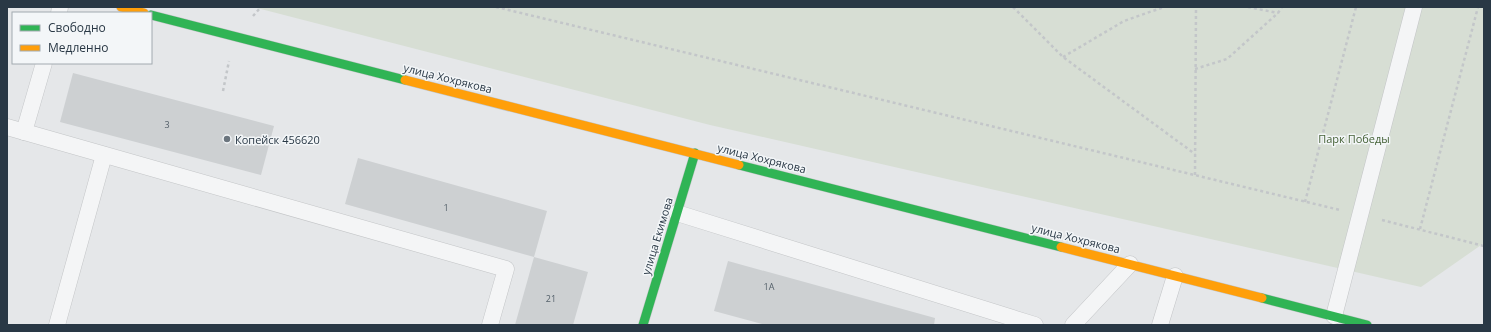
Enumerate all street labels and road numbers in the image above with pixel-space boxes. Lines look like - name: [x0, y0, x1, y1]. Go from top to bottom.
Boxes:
- street label: улица Хохрякова: [402, 60, 494, 96]
- street label: улица Хохрякова: [716, 140, 808, 176]
- street label: улица Екимова: [638, 195, 676, 277]
- street label: улица Хохрякова: [1030, 220, 1122, 256]

